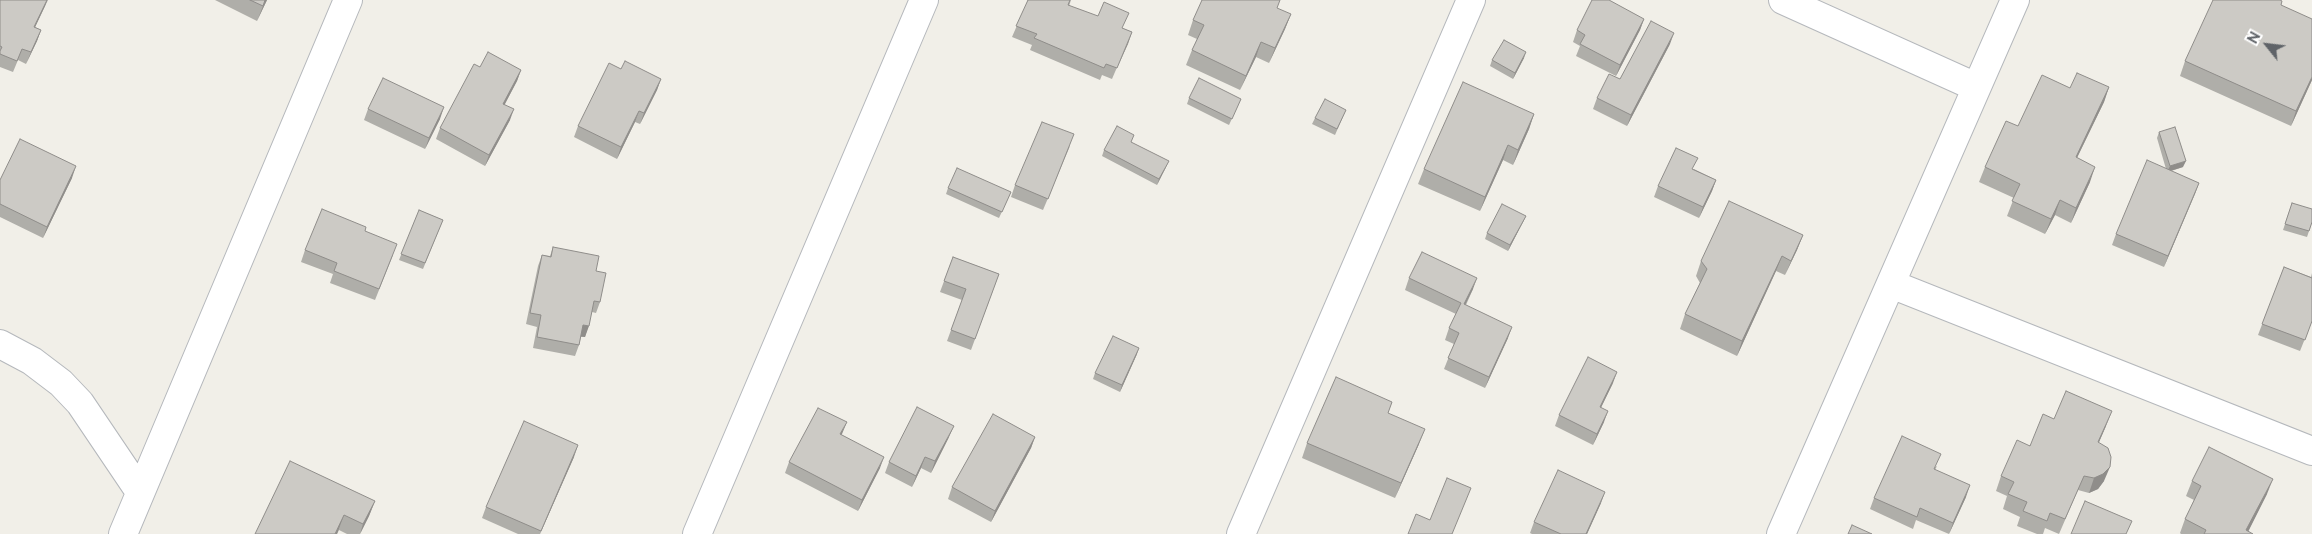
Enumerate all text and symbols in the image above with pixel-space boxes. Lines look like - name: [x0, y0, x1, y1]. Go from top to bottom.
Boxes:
- north arrow: [2242, 20, 2292, 70]
- text: N: [2244, 29, 2263, 46]

